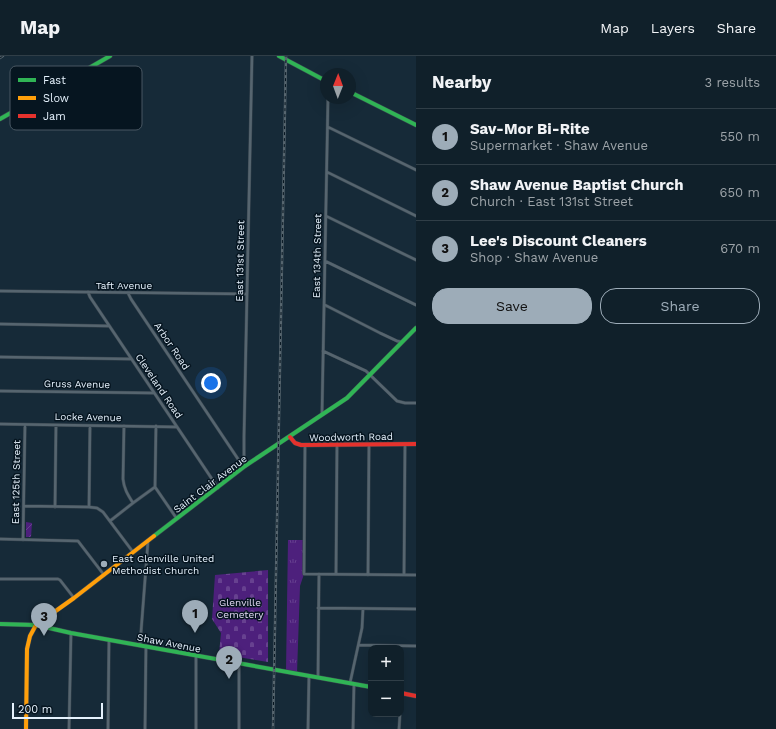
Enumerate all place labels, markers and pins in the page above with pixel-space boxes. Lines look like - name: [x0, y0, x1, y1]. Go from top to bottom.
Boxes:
- place label: East Glenville United Methodist Church: [112, 553, 214, 576]
- marker: East Glenville United Methodist Church: [99, 559, 109, 569]
- pin: 1: [182, 600, 208, 633]
- pin: 3: [31, 603, 57, 636]
- pin: 2: [216, 646, 242, 679]

